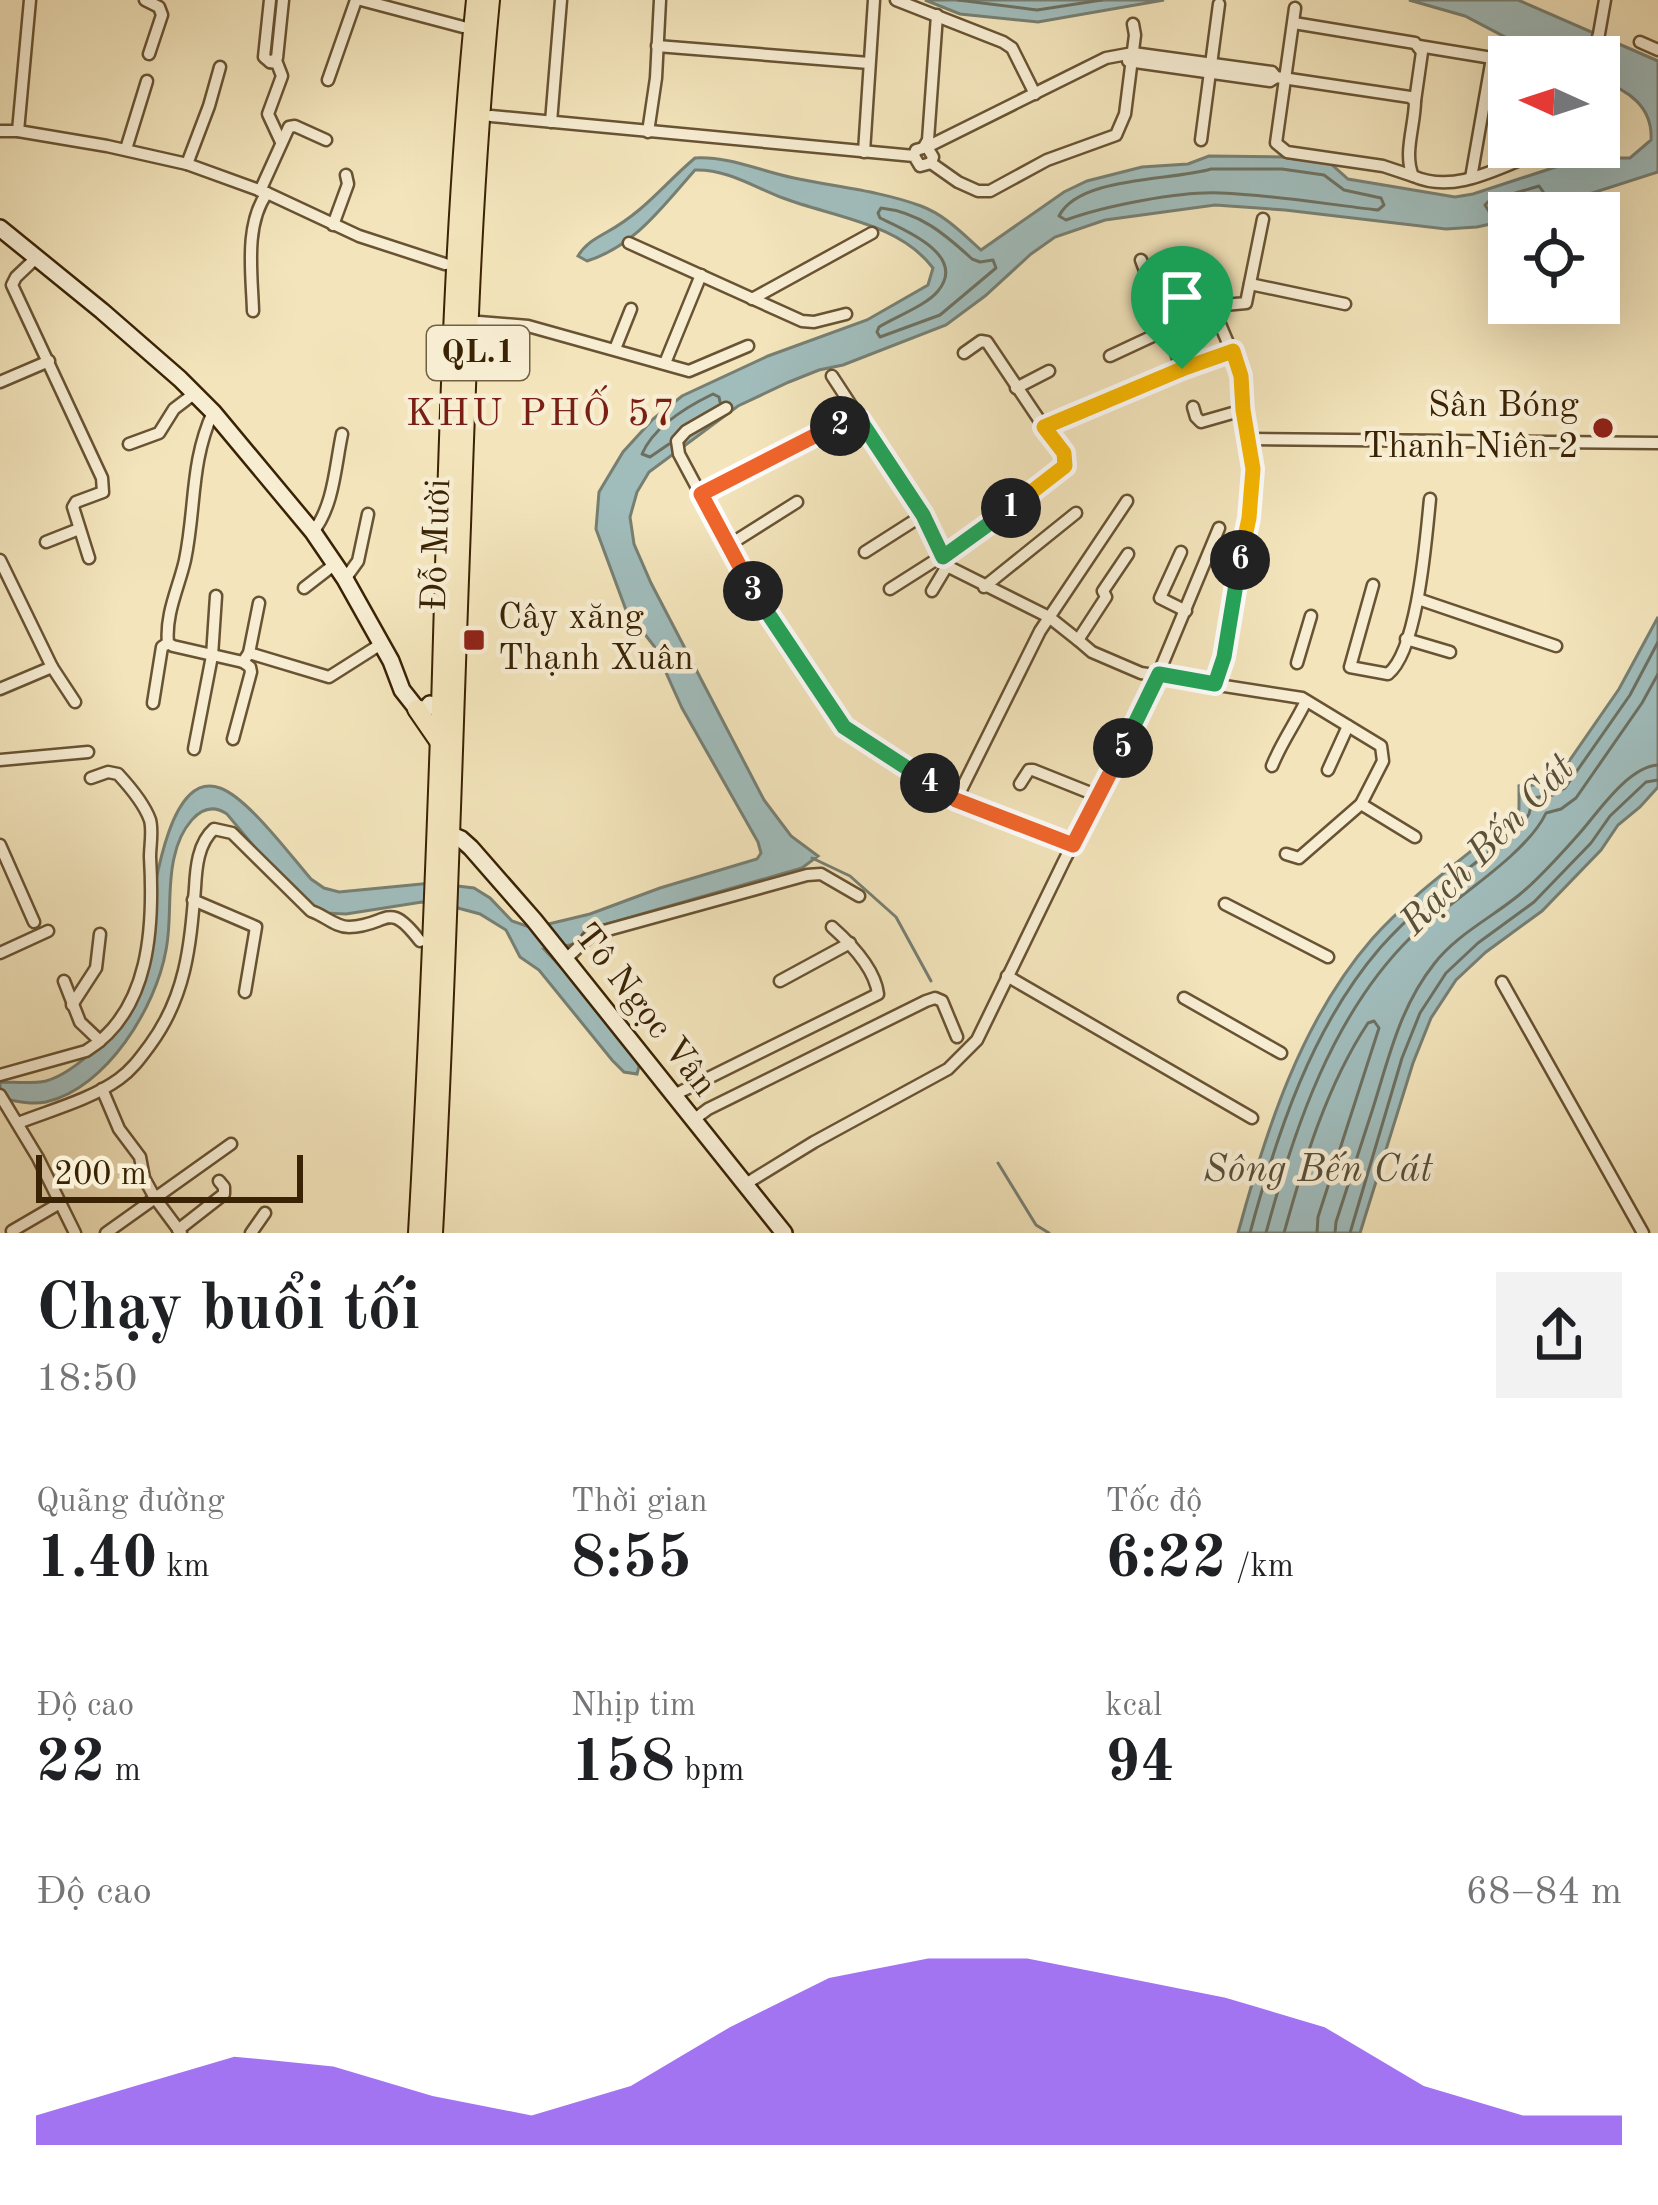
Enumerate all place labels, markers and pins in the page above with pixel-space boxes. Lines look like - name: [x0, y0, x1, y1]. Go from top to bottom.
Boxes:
- pin: [1131, 246, 1233, 369]
- place label: Sân Bóng Thanh Niên 2: [1362, 389, 1580, 466]
- pin: 2: [810, 396, 870, 456]
- marker: Sân Bóng Thanh Niên 2: [1590, 415, 1616, 441]
- pin: 1: [981, 478, 1041, 538]
- pin: 6: [1210, 530, 1270, 590]
- pin: 3: [723, 561, 783, 621]
- place label: Cây xăng Thạnh Xuân: [498, 601, 694, 678]
- marker: Cây xăng Thạnh Xuân: [461, 627, 487, 653]
- pin: 5: [1093, 718, 1153, 778]
- pin: 4: [900, 753, 960, 813]

